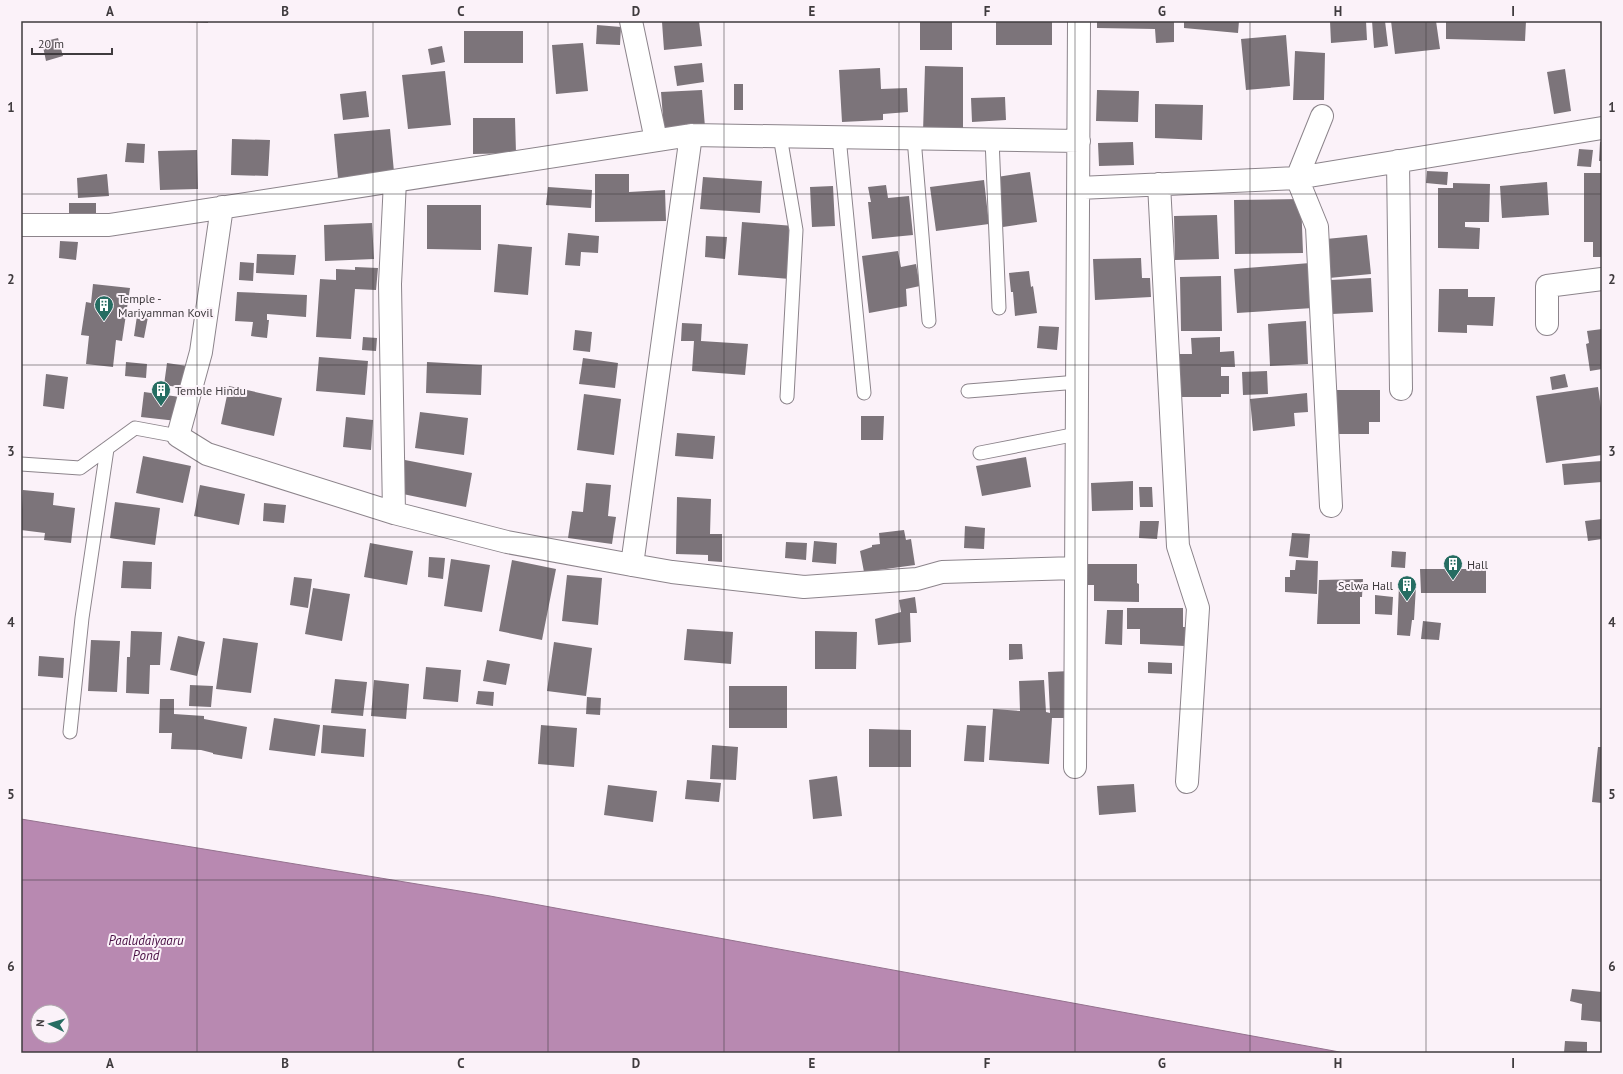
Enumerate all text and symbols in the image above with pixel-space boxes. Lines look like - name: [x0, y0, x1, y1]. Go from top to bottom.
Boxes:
- text: A: [106, 3, 114, 20]
- text: B: [281, 3, 289, 20]
- text: C: [457, 3, 465, 20]
- text: D: [632, 3, 640, 20]
- text: E: [809, 3, 816, 20]
- text: F: [984, 3, 991, 20]
- text: G: [1158, 3, 1166, 20]
- text: H: [1334, 3, 1342, 20]
- text: I: [1511, 3, 1515, 20]
- scale bar: [32, 30, 112, 56]
- text: 20 m: [38, 36, 64, 51]
- text: 1: [7, 99, 15, 116]
- text: 1: [1608, 99, 1616, 116]
- text: 2: [7, 271, 15, 288]
- text: 2: [1608, 271, 1616, 288]
- place label: Temple - Mariyamman Kovil: [118, 291, 214, 320]
- building icon: Temple - Mariyamman Kovil: [93, 294, 115, 322]
- building icon: Temble Hindu: [150, 379, 172, 407]
- place label: Temble Hindu: [175, 383, 246, 398]
- text: 3: [7, 443, 15, 460]
- text: 3: [1608, 443, 1616, 460]
- building icon: Hall: [1442, 553, 1464, 581]
- place label: Hall: [1467, 557, 1489, 572]
- building icon: Selwa Hall: [1396, 574, 1418, 602]
- place label: Selwa Hall: [1338, 578, 1393, 593]
- text: 4: [7, 614, 15, 631]
- text: 4: [1608, 614, 1616, 631]
- text: 5: [7, 786, 15, 803]
- text: 5: [1608, 786, 1616, 803]
- water label: Paaludaiyaaru Pond: [108, 932, 184, 964]
- text: 6: [7, 958, 15, 975]
- text: 6: [1608, 958, 1616, 975]
- north arrow: [30, 1004, 70, 1044]
- text: N: [33, 1019, 47, 1027]
- text: A: [106, 1055, 114, 1072]
- text: B: [281, 1055, 289, 1072]
- text: C: [457, 1055, 465, 1072]
- text: D: [632, 1055, 640, 1072]
- text: E: [809, 1055, 816, 1072]
- text: F: [984, 1055, 991, 1072]
- text: G: [1158, 1055, 1166, 1072]
- text: H: [1334, 1055, 1342, 1072]
- text: I: [1511, 1055, 1515, 1072]

